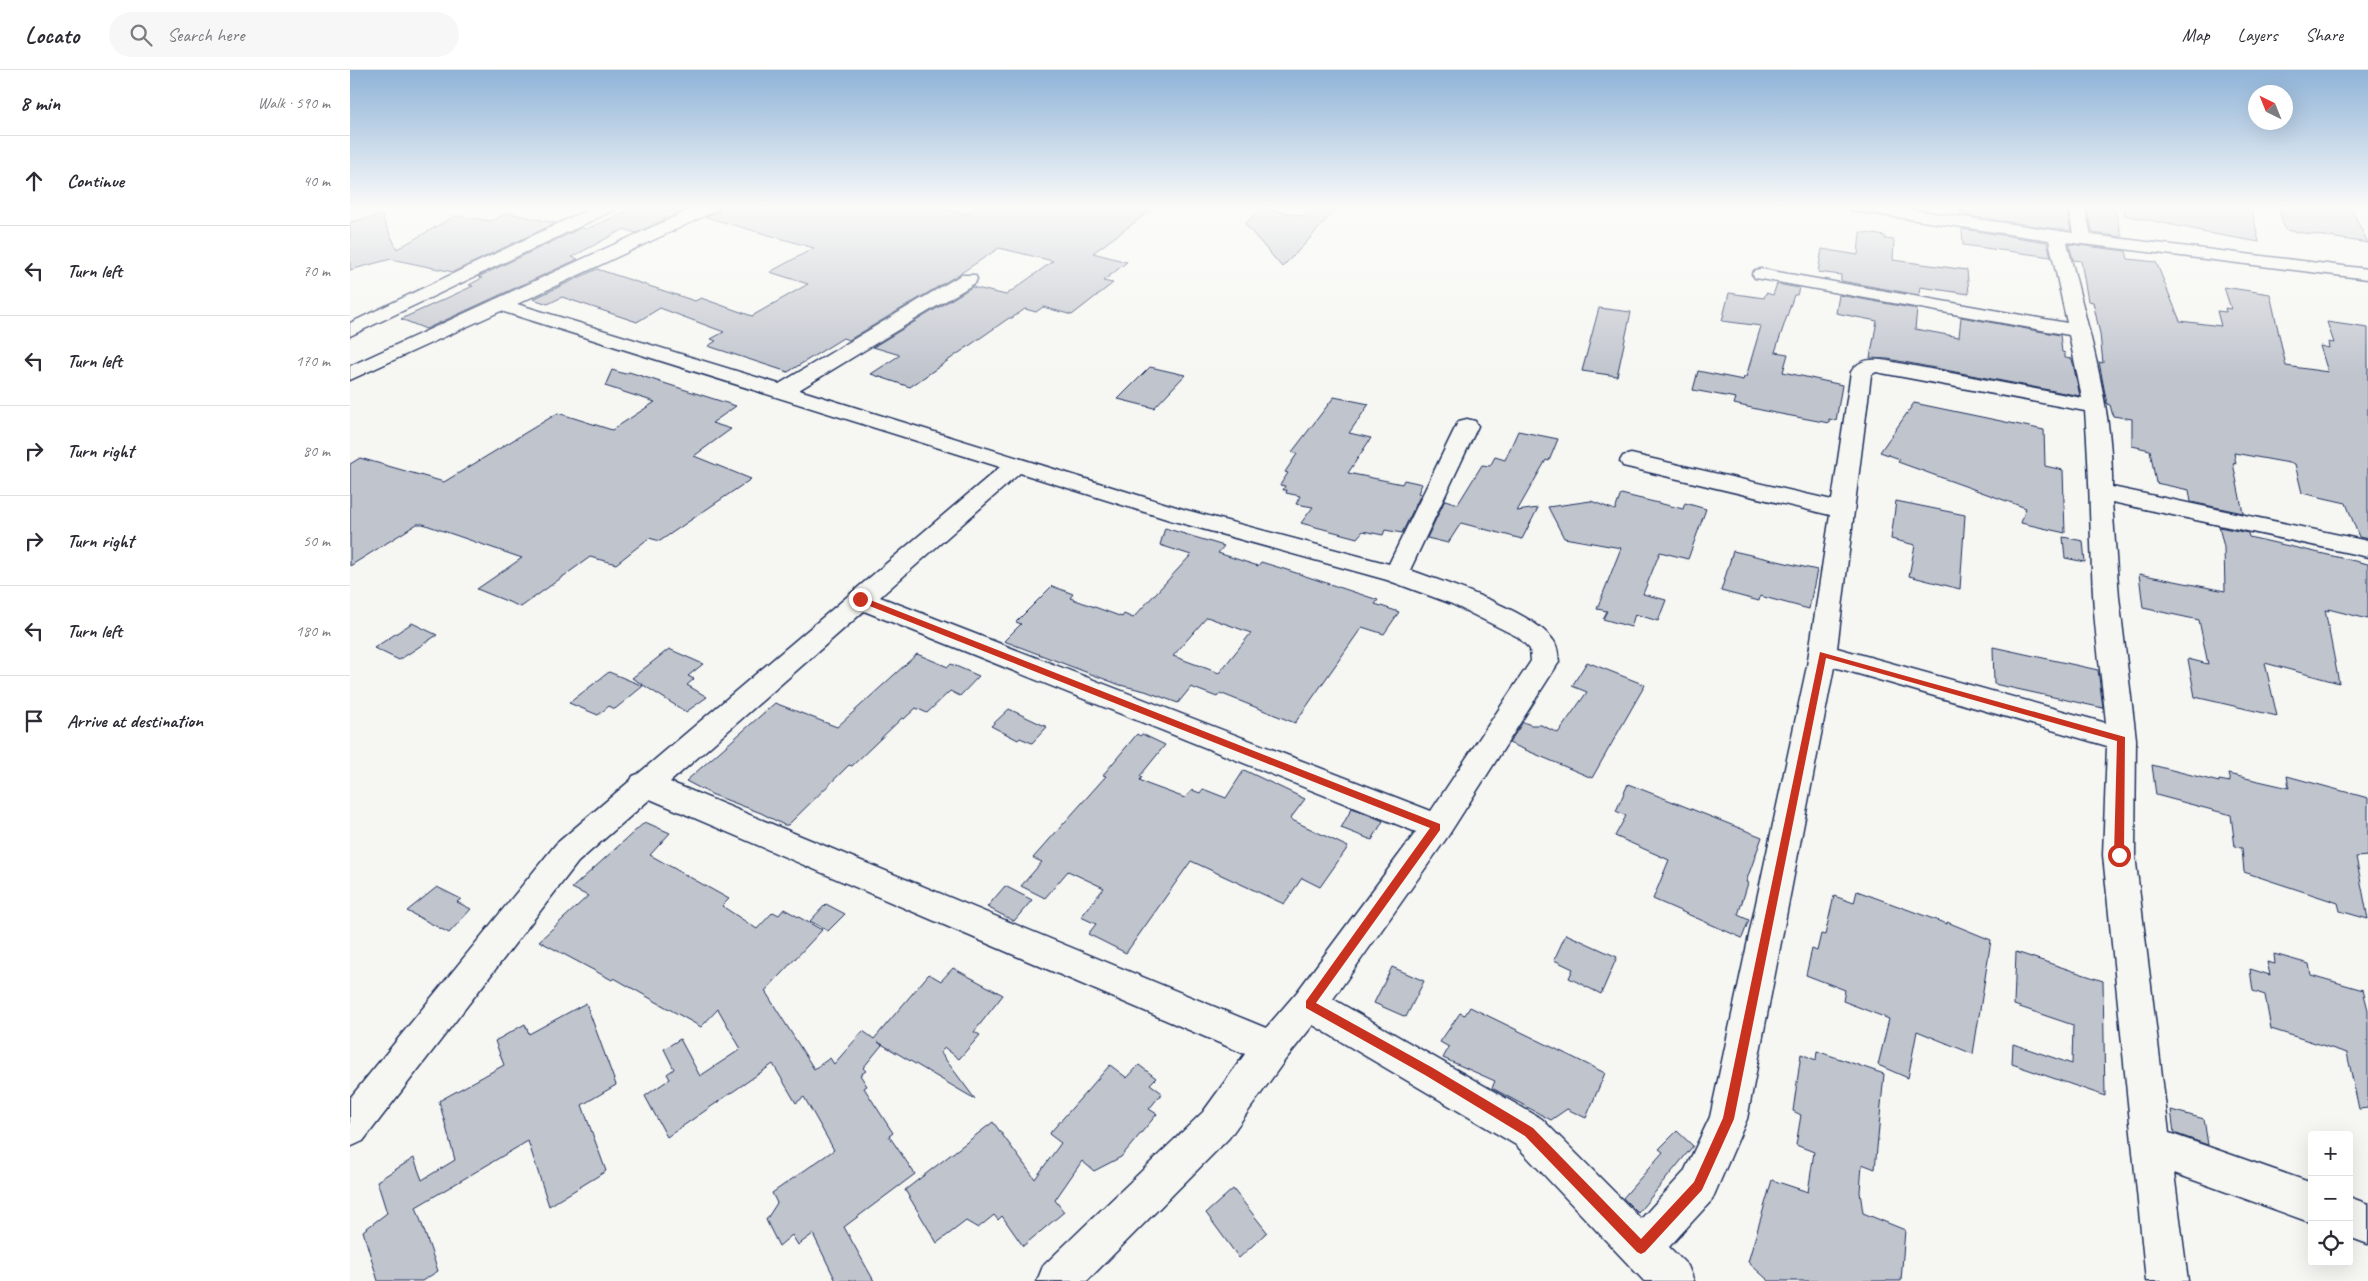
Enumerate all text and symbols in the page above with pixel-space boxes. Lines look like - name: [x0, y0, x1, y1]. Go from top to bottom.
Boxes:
- search box: [109, 12, 459, 57]
- text: Locato: [25, 20, 79, 50]
- icon: search: [127, 21, 155, 49]
- text: Search here: [167, 23, 245, 47]
- text: Map: [2182, 24, 2210, 46]
- text: Layers: [2238, 24, 2277, 46]
- text: Share: [2305, 24, 2343, 46]
- north arrow: [2248, 85, 2293, 130]
- text: 8 min: [20, 90, 60, 116]
- text: Walk · 590 m: [258, 93, 330, 113]
- icon: ahead: [20, 167, 48, 195]
- text: Continue: [67, 169, 124, 193]
- text: 40 m: [303, 171, 330, 191]
- icon: left: [20, 257, 48, 285]
- text: Turn left: [67, 259, 122, 283]
- text: 70 m: [303, 261, 330, 281]
- icon: left: [20, 347, 48, 375]
- text: Turn left: [67, 349, 122, 373]
- text: 170 m: [296, 351, 330, 371]
- icon: right: [20, 437, 48, 465]
- text: Turn right: [67, 439, 134, 463]
- text: 80 m: [303, 441, 330, 461]
- icon: right: [20, 527, 48, 555]
- text: Turn right: [67, 529, 134, 553]
- text: 50 m: [303, 531, 330, 551]
- route end: [849, 588, 872, 611]
- icon: left: [20, 617, 48, 645]
- text: Turn left: [67, 619, 122, 643]
- text: 180 m: [296, 621, 330, 641]
- icon: arrive: [20, 707, 48, 735]
- text: Arrive at destination: [67, 709, 203, 733]
- route start: [2108, 844, 2131, 867]
- map controls: [2308, 1131, 2353, 1266]
- button: +: [2308, 1131, 2353, 1176]
- button: −: [2308, 1176, 2353, 1221]
- button: locate: [2308, 1221, 2353, 1266]

